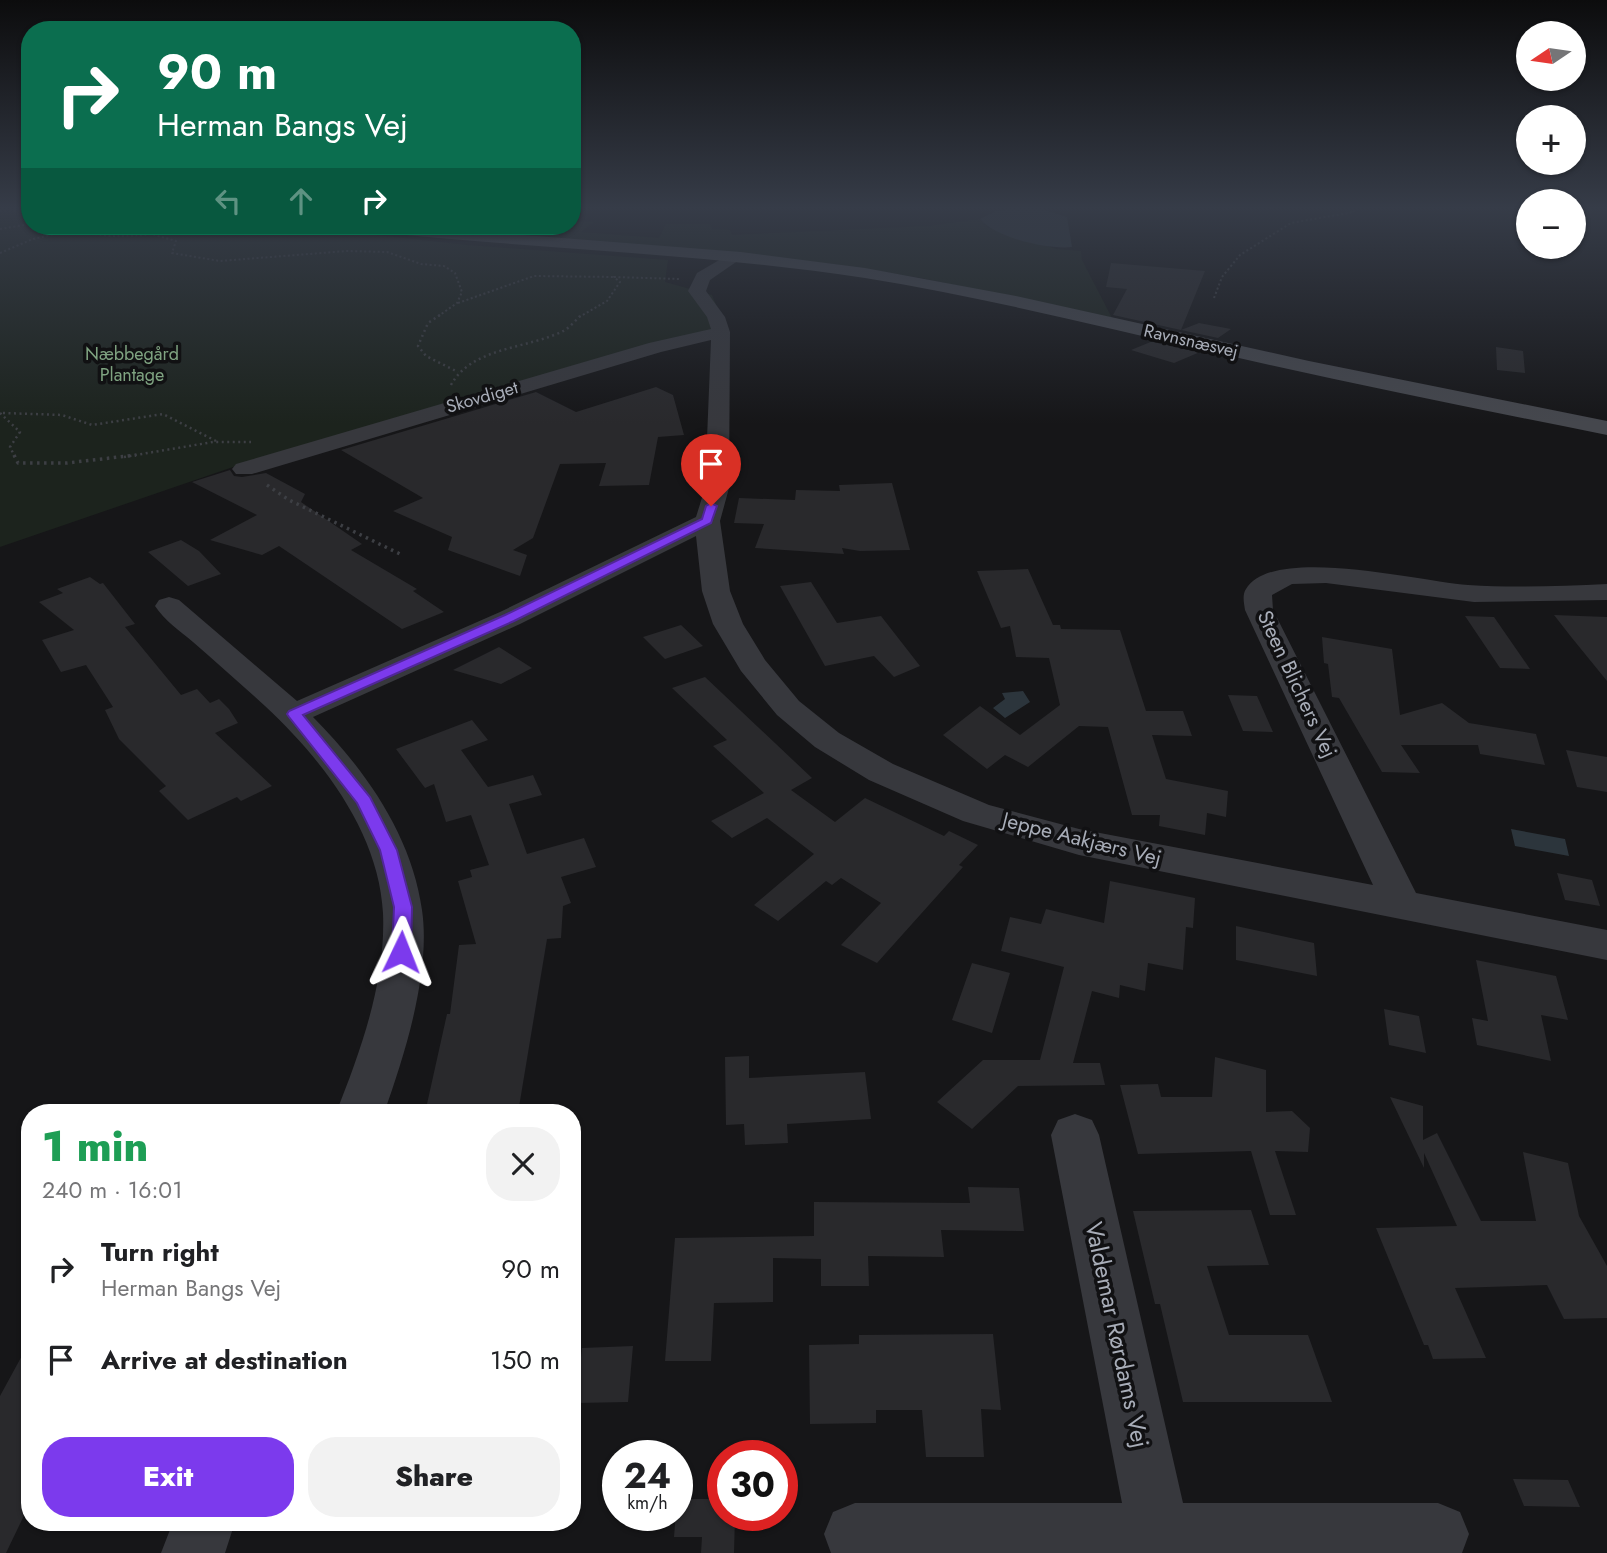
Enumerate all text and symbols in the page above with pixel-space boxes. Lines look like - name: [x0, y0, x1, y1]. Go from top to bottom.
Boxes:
- north arrow: [1516, 21, 1586, 91]
- map controls: [1516, 21, 1586, 259]
- text: 90 m: [157, 37, 277, 107]
- icon: right: [42, 49, 133, 140]
- text: Herman Bangs Vej: [157, 102, 408, 148]
- button: +: [1516, 105, 1586, 175]
- icon: left: [209, 182, 247, 220]
- icon: ahead: [282, 182, 320, 220]
- icon: right: [355, 182, 393, 220]
- button: −: [1516, 189, 1586, 259]
- street label: Ravnsnæsvej: [1141, 318, 1241, 364]
- park label: Næbbegård Plantage: [85, 341, 179, 388]
- street label: Skovdiget: [443, 374, 522, 420]
- pin: [681, 434, 741, 506]
- icon: arrive: [692, 445, 730, 483]
- street label: Steen Blichers Vej: [1250, 605, 1344, 763]
- street label: Jeppe Aakjærs Vej: [996, 804, 1165, 873]
- position arrow: [364, 915, 438, 989]
- text: 1 min: [42, 1116, 148, 1177]
- button: close: [486, 1127, 560, 1201]
- text: 240 m · 16:01: [42, 1173, 182, 1207]
- street label: Valdemar Rørdams Vej: [1076, 1219, 1159, 1451]
- text: Turn right: [101, 1233, 219, 1271]
- icon: right: [42, 1250, 80, 1288]
- text: 90 m: [501, 1250, 560, 1288]
- text: Herman Bangs Vej: [101, 1271, 281, 1305]
- icon: arrive: [42, 1341, 80, 1379]
- text: Arrive at destination: [101, 1341, 348, 1379]
- text: 150 m: [490, 1341, 560, 1379]
- button: Exit: [42, 1437, 294, 1517]
- button: Share: [308, 1437, 560, 1517]
- speed limit sign: 30: [707, 1440, 798, 1531]
- text: 24: [624, 1451, 671, 1501]
- text: km/h: [627, 1490, 668, 1516]

